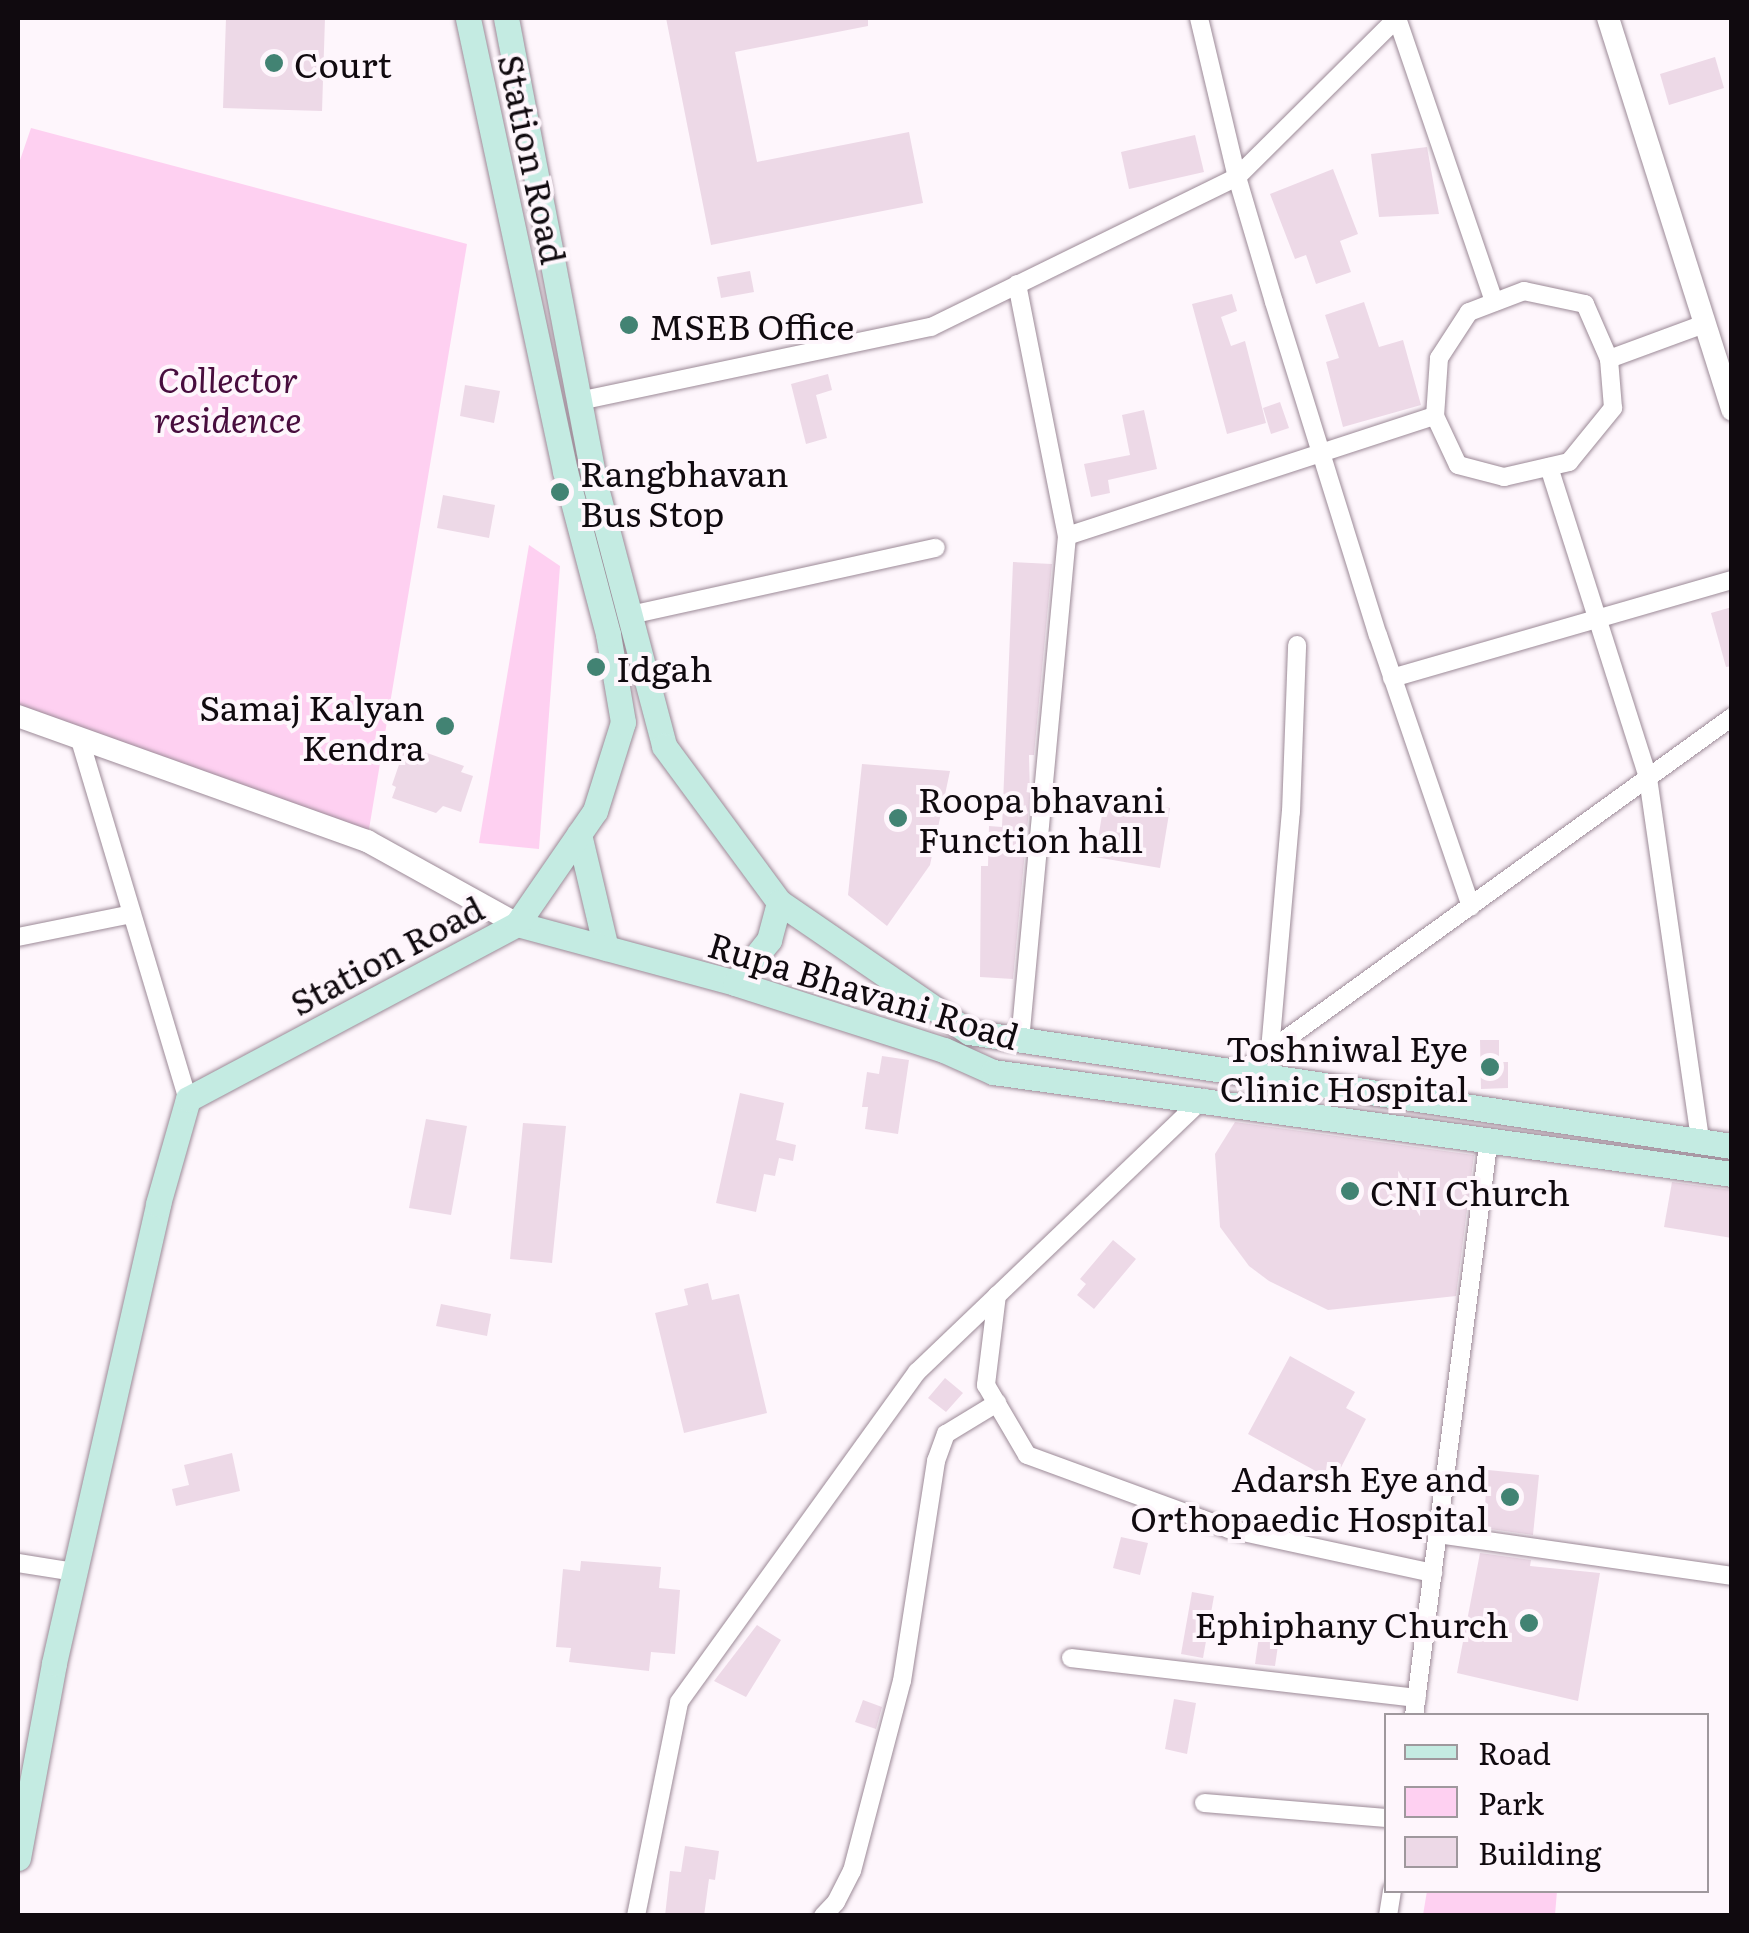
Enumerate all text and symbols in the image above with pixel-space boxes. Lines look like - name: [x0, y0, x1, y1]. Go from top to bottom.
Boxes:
- place label: Court: [294, 42, 392, 84]
- street label: Station Road: [491, 50, 577, 268]
- marker: Court: [263, 52, 285, 74]
- place label: MSEB Office: [649, 304, 854, 346]
- marker: MSEB Office: [618, 314, 640, 336]
- park label: Collector residence: [154, 357, 302, 439]
- place label: Rangbhavan Bus Stop: [580, 451, 789, 533]
- marker: Rangbhavan Bus Stop: [549, 481, 571, 503]
- place label: Idgah: [616, 646, 713, 688]
- marker: Idgah: [585, 656, 607, 678]
- place label: Samaj Kalyan Kendra: [199, 685, 425, 767]
- marker: Samaj Kalyan Kendra: [434, 715, 456, 737]
- place label: Roopa bhavani Function hall: [918, 777, 1165, 859]
- marker: Roopa bhavani Function hall: [887, 807, 909, 829]
- street label: Station Road: [282, 885, 490, 1023]
- street label: Rupa Bhavani Road: [704, 922, 1024, 1056]
- place label: Toshniwal Eye Clinic Hospital: [1220, 1026, 1468, 1108]
- marker: Toshniwal Eye Clinic Hospital: [1477, 1054, 1503, 1080]
- place label: CNI Church: [1370, 1170, 1570, 1212]
- marker: CNI Church: [1339, 1180, 1361, 1202]
- place label: Adarsh Eye and Orthopaedic Hospital: [1130, 1456, 1488, 1538]
- marker: Adarsh Eye and Orthopaedic Hospital: [1497, 1484, 1523, 1510]
- place label: Ephiphany Church: [1194, 1602, 1509, 1644]
- marker: Ephiphany Church: [1518, 1612, 1540, 1634]
- legend: [1384, 1713, 1709, 1893]
- text: Road: [1478, 1730, 1551, 1774]
- text: Park: [1478, 1780, 1544, 1824]
- text: Building: [1478, 1830, 1602, 1874]

